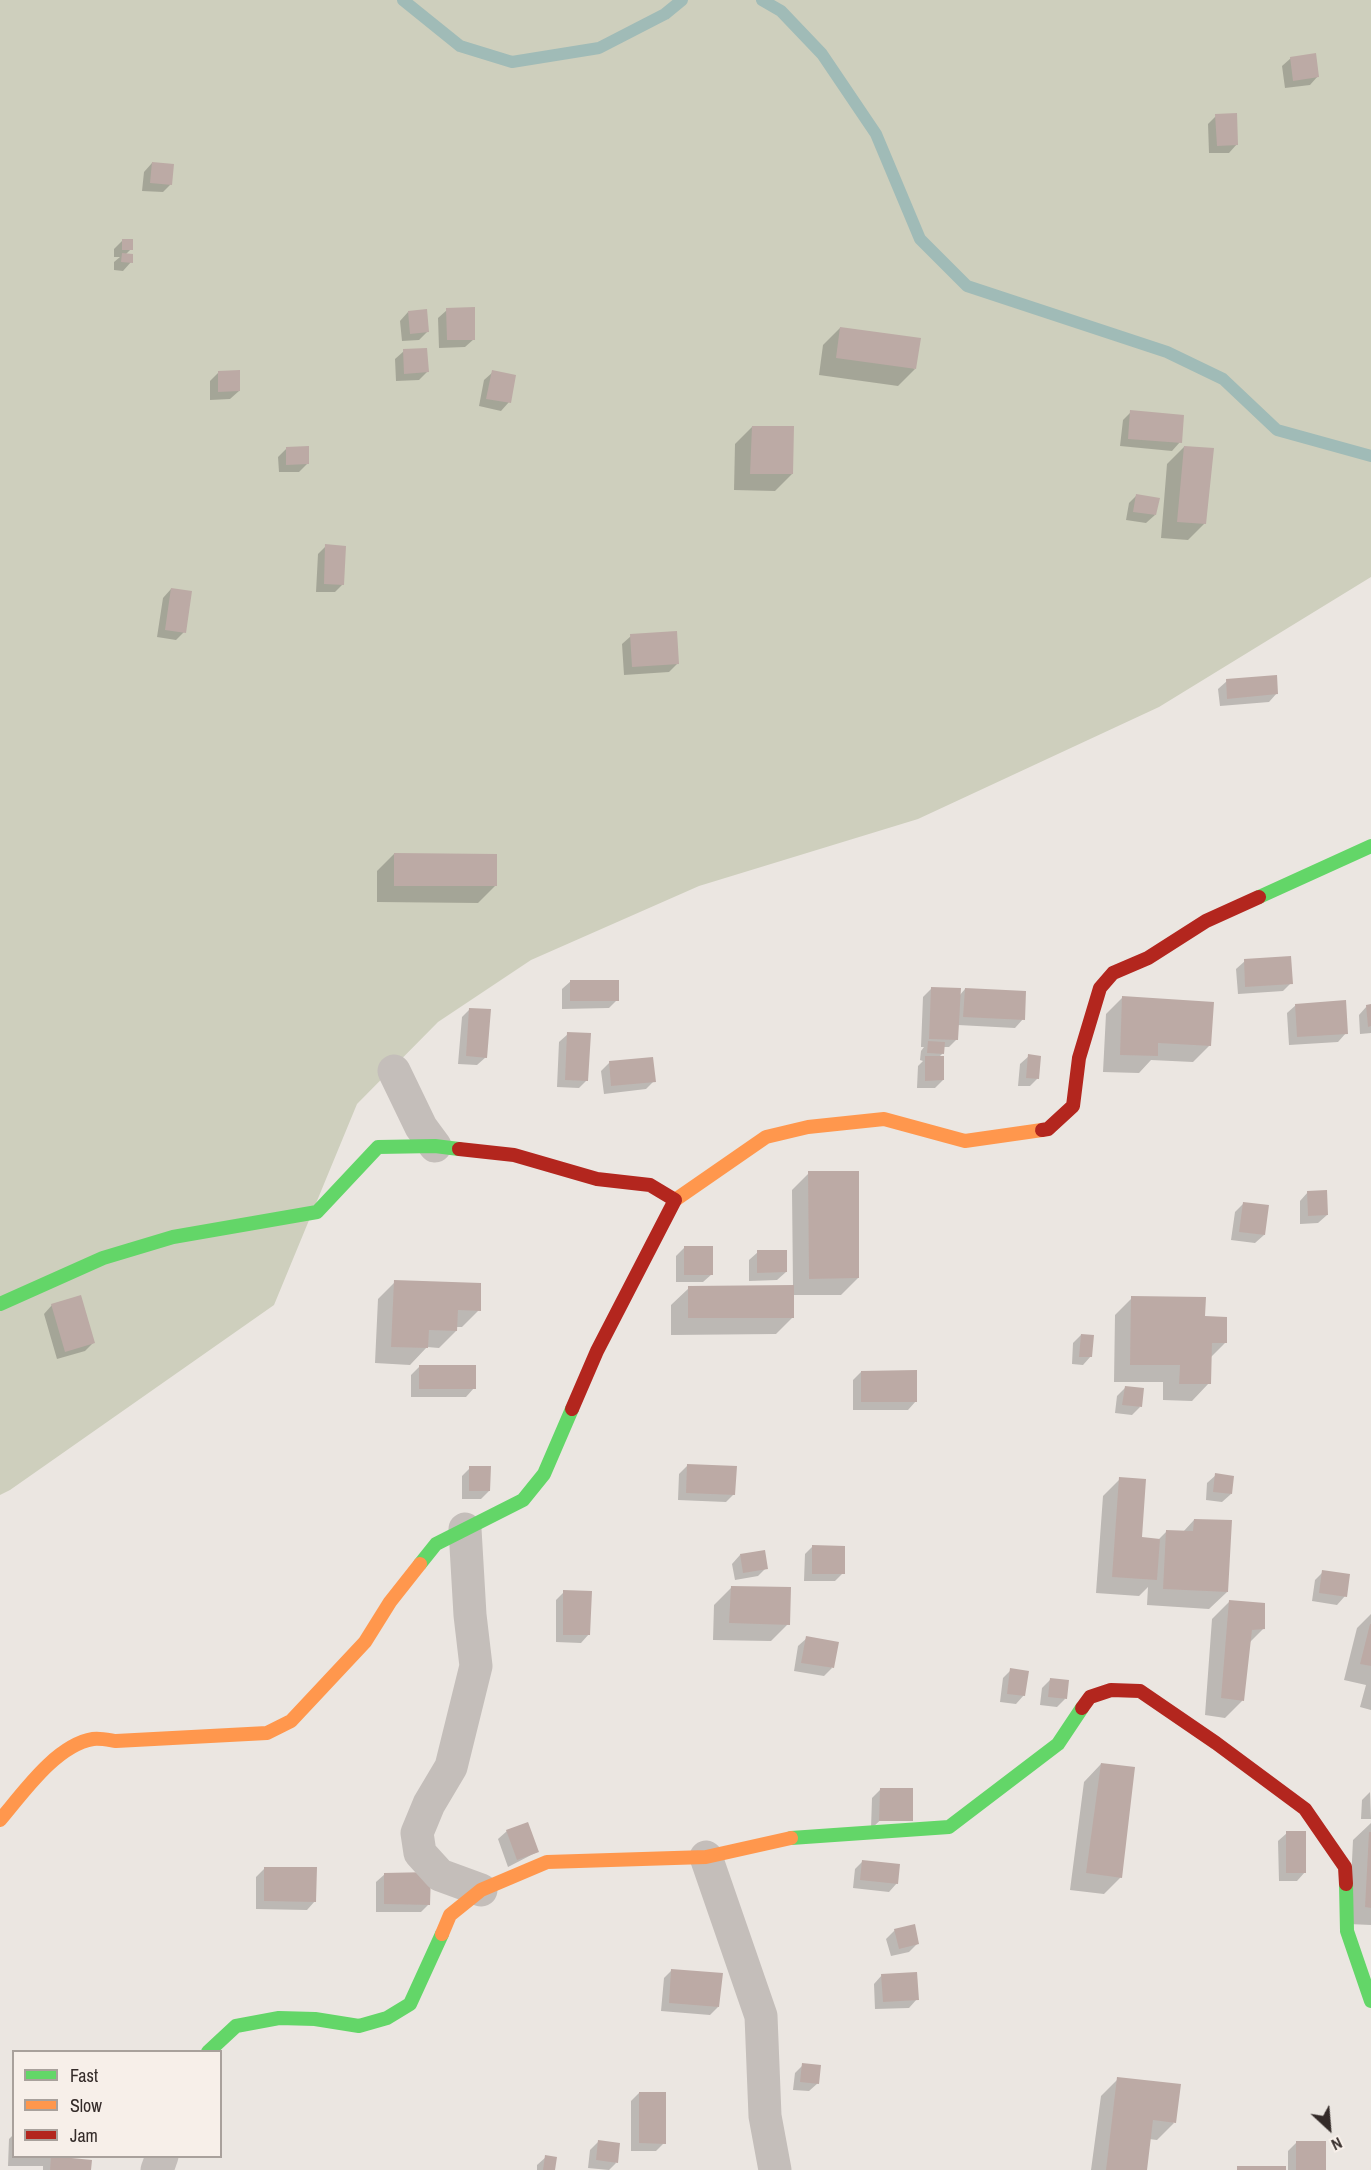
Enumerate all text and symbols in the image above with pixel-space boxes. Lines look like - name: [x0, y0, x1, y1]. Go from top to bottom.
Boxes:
- legend: [12, 2050, 222, 2158]
- text: Fast: [70, 2063, 98, 2088]
- text: Slow: [70, 2093, 102, 2118]
- north arrow: [1299, 2098, 1359, 2158]
- text: Jam: [70, 2123, 98, 2148]
- text: N: [1328, 2132, 1346, 2156]

